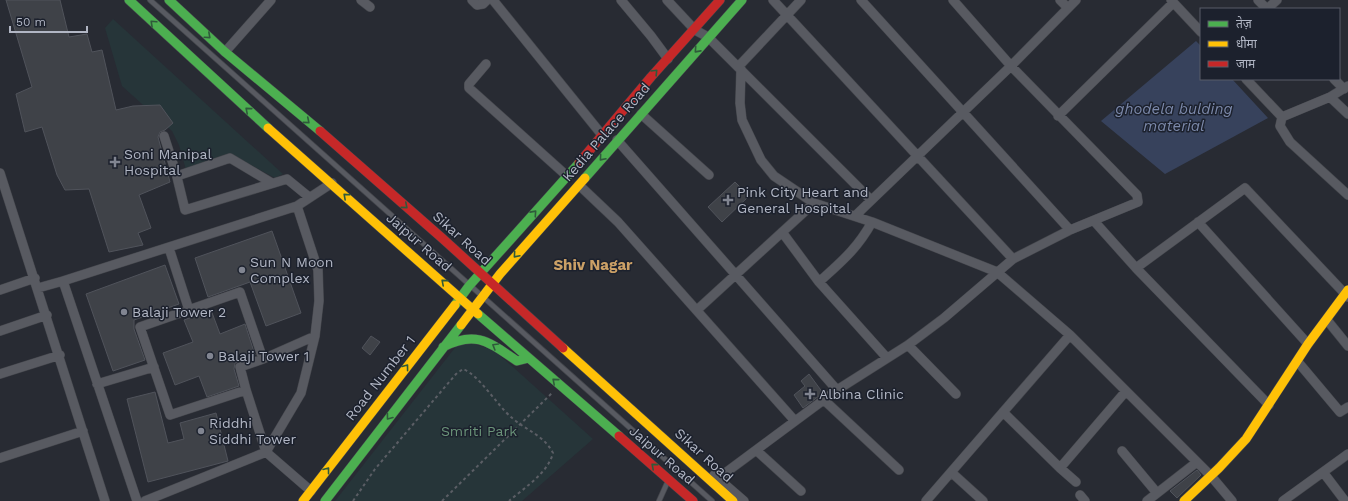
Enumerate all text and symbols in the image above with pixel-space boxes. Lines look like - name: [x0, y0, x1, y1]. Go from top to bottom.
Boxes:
- scale bar: [10, 8, 87, 34]
- legend: [1200, 8, 1340, 80]
- text: 50 m: [16, 15, 46, 29]
- text: तेज़: [1236, 16, 1253, 31]
- one-way arrow: [150, 20, 158, 27]
- one-way arrow: [203, 32, 211, 39]
- text: धीमा: [1236, 36, 1258, 51]
- one-way arrow: [694, 45, 702, 53]
- text: जाम: [1236, 57, 1256, 71]
- one-way arrow: [650, 69, 658, 77]
- street label: Kedia Palace Road: [559, 80, 653, 184]
- water label: ghodela bulding material: [1114, 100, 1233, 135]
- one-way arrow: [246, 108, 253, 115]
- one-way arrow: [302, 116, 310, 123]
- place label: Soni Manipal Hospital: [124, 146, 212, 178]
- one-way arrow: [599, 153, 606, 161]
- marker: Soni Manipal Hospital: [109, 156, 121, 168]
- place label: Pink City Heart and General Hospital: [737, 184, 869, 216]
- one-way arrow: [343, 193, 351, 201]
- marker: Pink City Heart and General Hospital: [722, 194, 734, 206]
- one-way arrow: [401, 201, 408, 208]
- street label: Sikar Road: [430, 208, 494, 268]
- street label: Jaipur Road: [383, 209, 455, 275]
- one-way arrow: [529, 210, 537, 218]
- one-way arrow: [513, 250, 520, 258]
- place label: Sun N Moon Complex: [250, 254, 333, 286]
- district label: Shiv Nagar: [553, 256, 633, 274]
- marker: Sun N Moon Complex: [237, 265, 247, 275]
- one-way arrow: [441, 280, 448, 287]
- place label: Balaji Tower 2: [132, 304, 226, 320]
- marker: Balaji Tower 2: [119, 307, 129, 317]
- street label: Road Number 1: [342, 332, 418, 424]
- one-way arrow: [492, 343, 499, 351]
- place label: Balaji Tower 1: [218, 348, 309, 364]
- marker: Balaji Tower 1: [205, 351, 215, 361]
- one-way arrow: [402, 365, 409, 372]
- one-way arrow: [552, 378, 560, 385]
- place label: Albina Clinic: [819, 386, 904, 402]
- marker: Albina Clinic: [804, 388, 816, 400]
- one-way arrow: [387, 413, 394, 420]
- place label: Riddhi Siddhi Tower: [209, 415, 297, 447]
- street label: Jaipur Road: [626, 422, 698, 488]
- park label: Smriti Park: [441, 423, 517, 439]
- street label: Sikar Road: [672, 425, 736, 485]
- marker: Riddhi Siddhi Tower: [196, 426, 206, 436]
- one-way arrow: [651, 463, 658, 470]
- one-way arrow: [322, 468, 329, 475]

